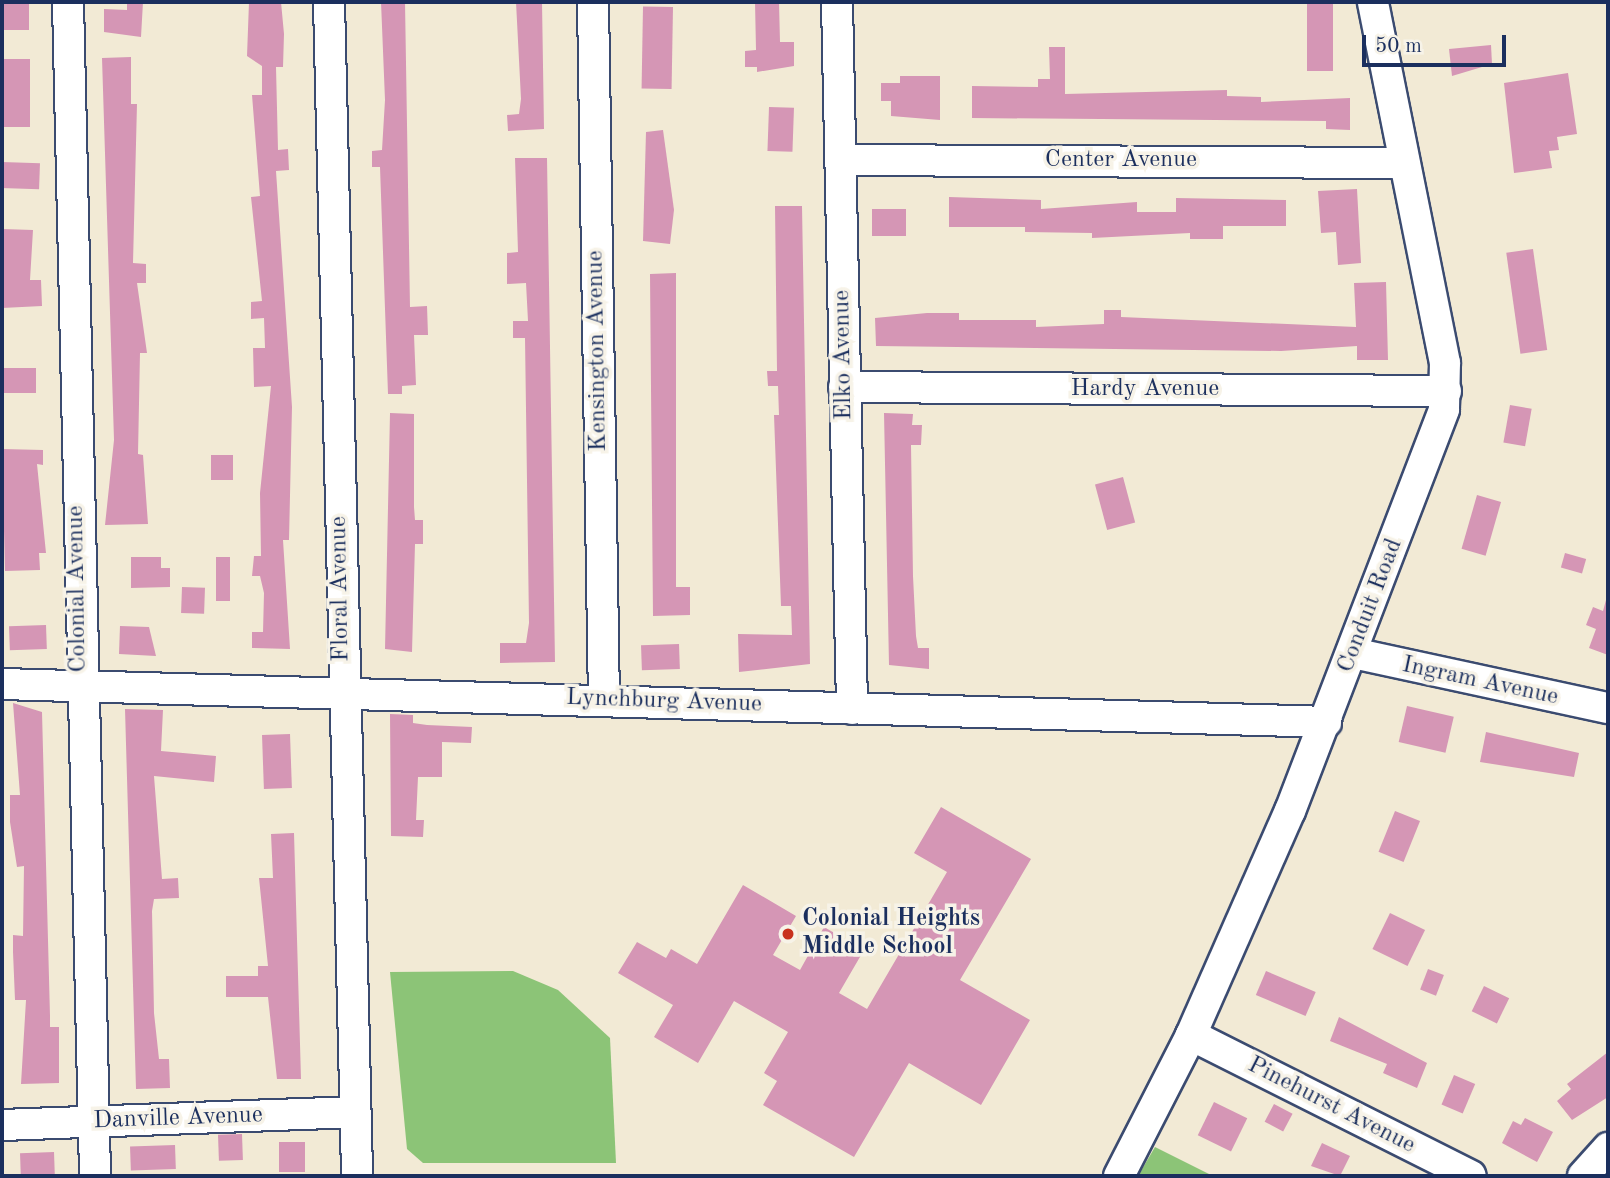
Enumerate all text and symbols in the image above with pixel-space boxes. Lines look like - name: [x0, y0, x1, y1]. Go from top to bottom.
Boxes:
- scale bar: [1365, 21, 1508, 65]
- text: 50 m: [1375, 36, 1422, 57]
- street label: Center Avenue: [1045, 147, 1197, 175]
- street label: Kensington Avenue: [582, 250, 614, 452]
- street label: Elko Avenue: [828, 290, 860, 420]
- street label: Hardy Avenue: [1071, 376, 1219, 404]
- street label: Colonial Avenue: [62, 505, 94, 673]
- street label: Floral Avenue: [325, 516, 357, 662]
- street label: Conduit Road: [1332, 535, 1410, 677]
- street label: Ingram Avenue: [1399, 651, 1561, 713]
- street label: Lynchburg Avenue: [565, 684, 763, 720]
- place label: Colonial Heights Middle School: [802, 906, 980, 962]
- marker: Colonial Heights Middle School: [780, 926, 796, 942]
- street label: Pinehurst Avenue: [1242, 1051, 1420, 1161]
- street label: Danville Avenue: [93, 1102, 263, 1136]

